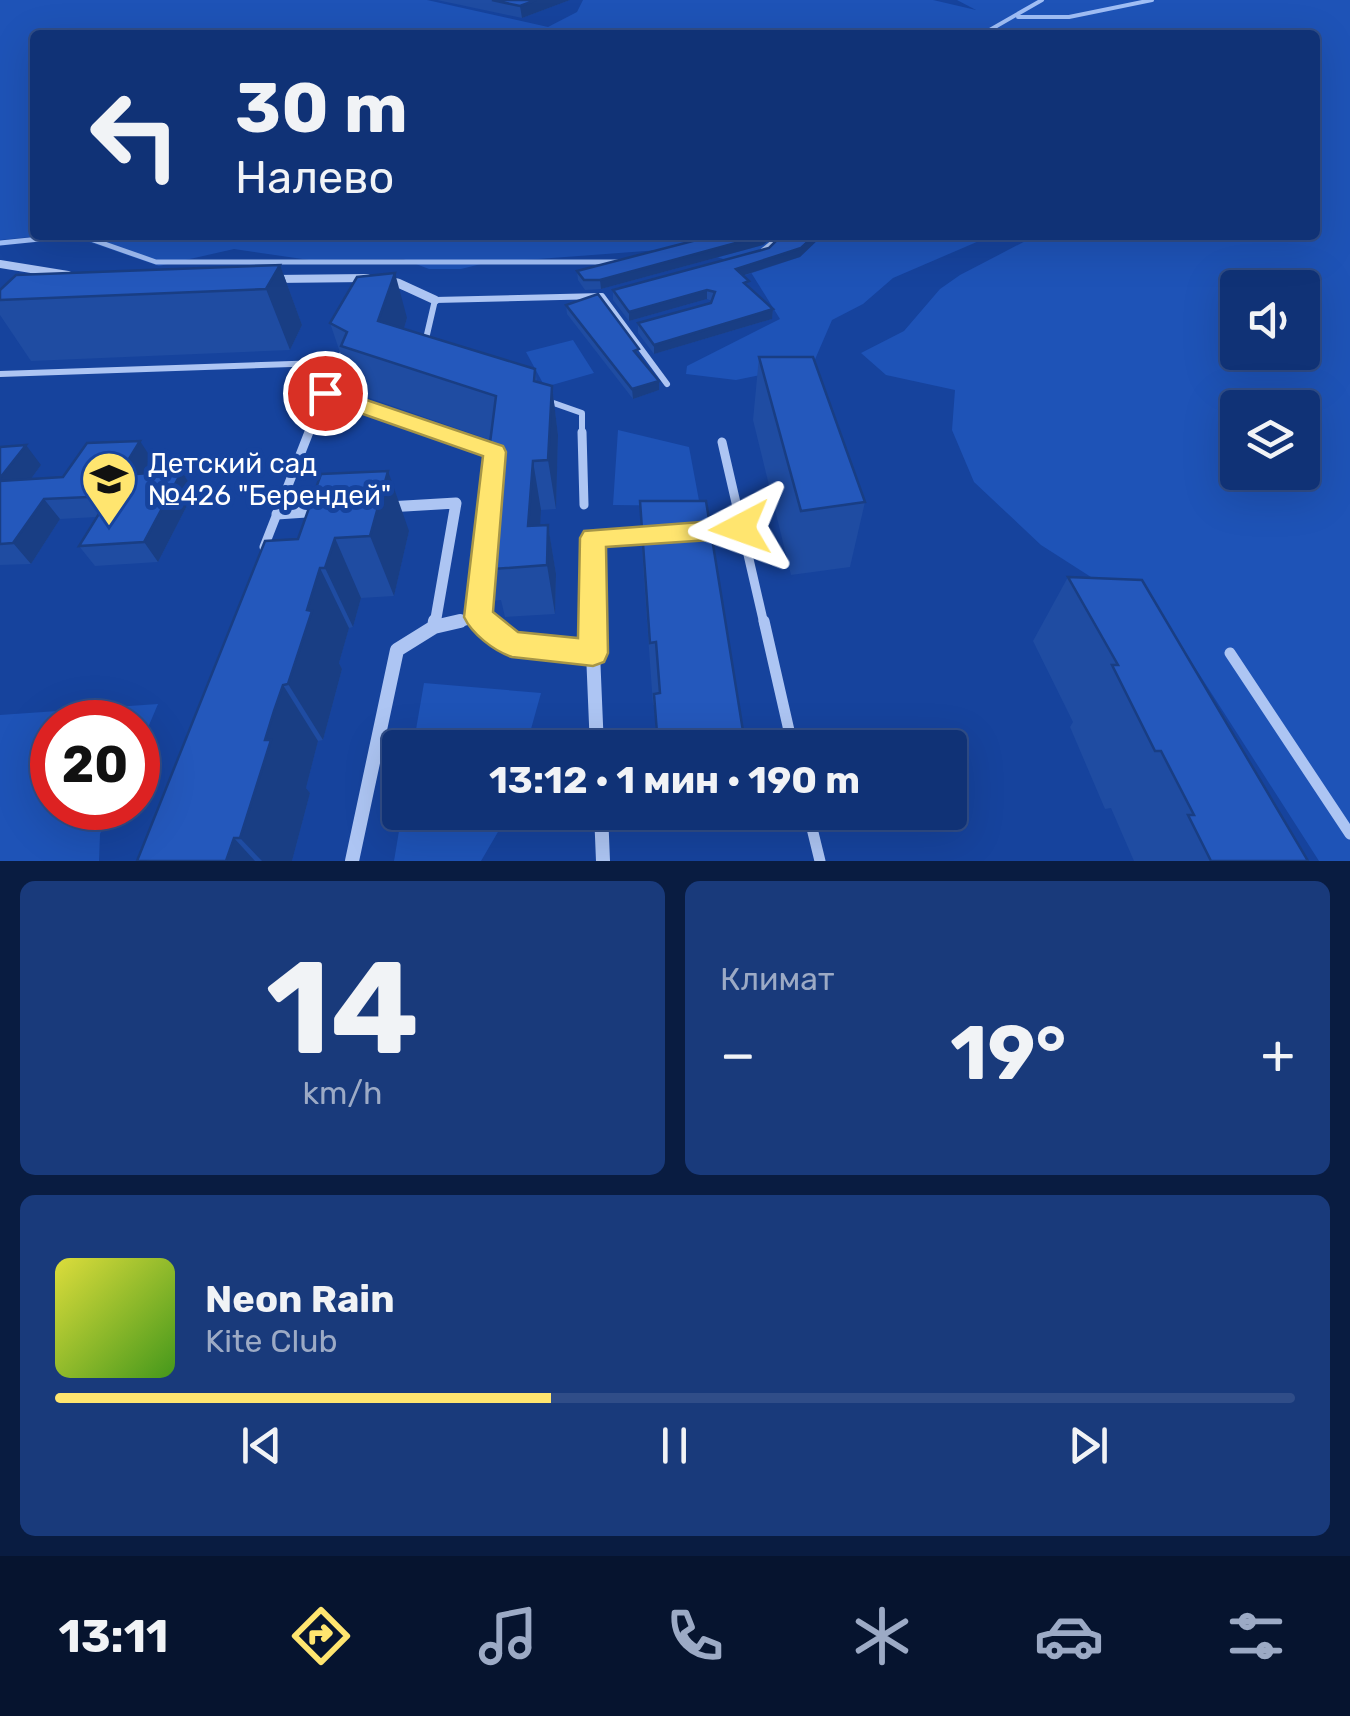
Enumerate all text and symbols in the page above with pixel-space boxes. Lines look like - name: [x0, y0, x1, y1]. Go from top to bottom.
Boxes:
- text: 30 m: [235, 67, 408, 150]
- icon: left: [70, 70, 200, 200]
- text: Налево: [235, 151, 394, 204]
- map controls: [1220, 270, 1320, 490]
- button: sound: [1220, 270, 1320, 370]
- pin: [283, 351, 368, 436]
- icon: arrive: [298, 366, 353, 421]
- button: layers: [1220, 390, 1320, 490]
- place label: Детский сад №426 "Берендей": [148, 447, 391, 512]
- school or university icon: Детский сад №426 "Берендей": [79, 449, 139, 528]
- position arrow: [688, 476, 792, 580]
- speed limit sign: 20: [30, 700, 160, 830]
- text: 13:12 · 1 мин · 190 m: [489, 757, 860, 803]
- text: 14: [266, 931, 419, 1086]
- text: Климат: [720, 960, 834, 998]
- text: 19°: [950, 1009, 1066, 1098]
- text: −: [720, 1022, 756, 1087]
- text: +: [1261, 1022, 1295, 1087]
- text: km/h: [303, 1074, 382, 1112]
- text: Neon Rain: [205, 1276, 395, 1322]
- text: Kite Club: [205, 1322, 338, 1360]
- icon: previous: [234, 1418, 289, 1473]
- icon: pause: [647, 1418, 702, 1473]
- icon: next: [1061, 1418, 1116, 1473]
- icon: directions: [286, 1601, 356, 1671]
- icon: music: [473, 1601, 543, 1671]
- icon: phone: [660, 1601, 730, 1671]
- icon: climate: [847, 1601, 917, 1671]
- icon: car: [1034, 1601, 1104, 1671]
- icon: filters: [1221, 1601, 1291, 1671]
- text: 13:11: [59, 1610, 168, 1663]

